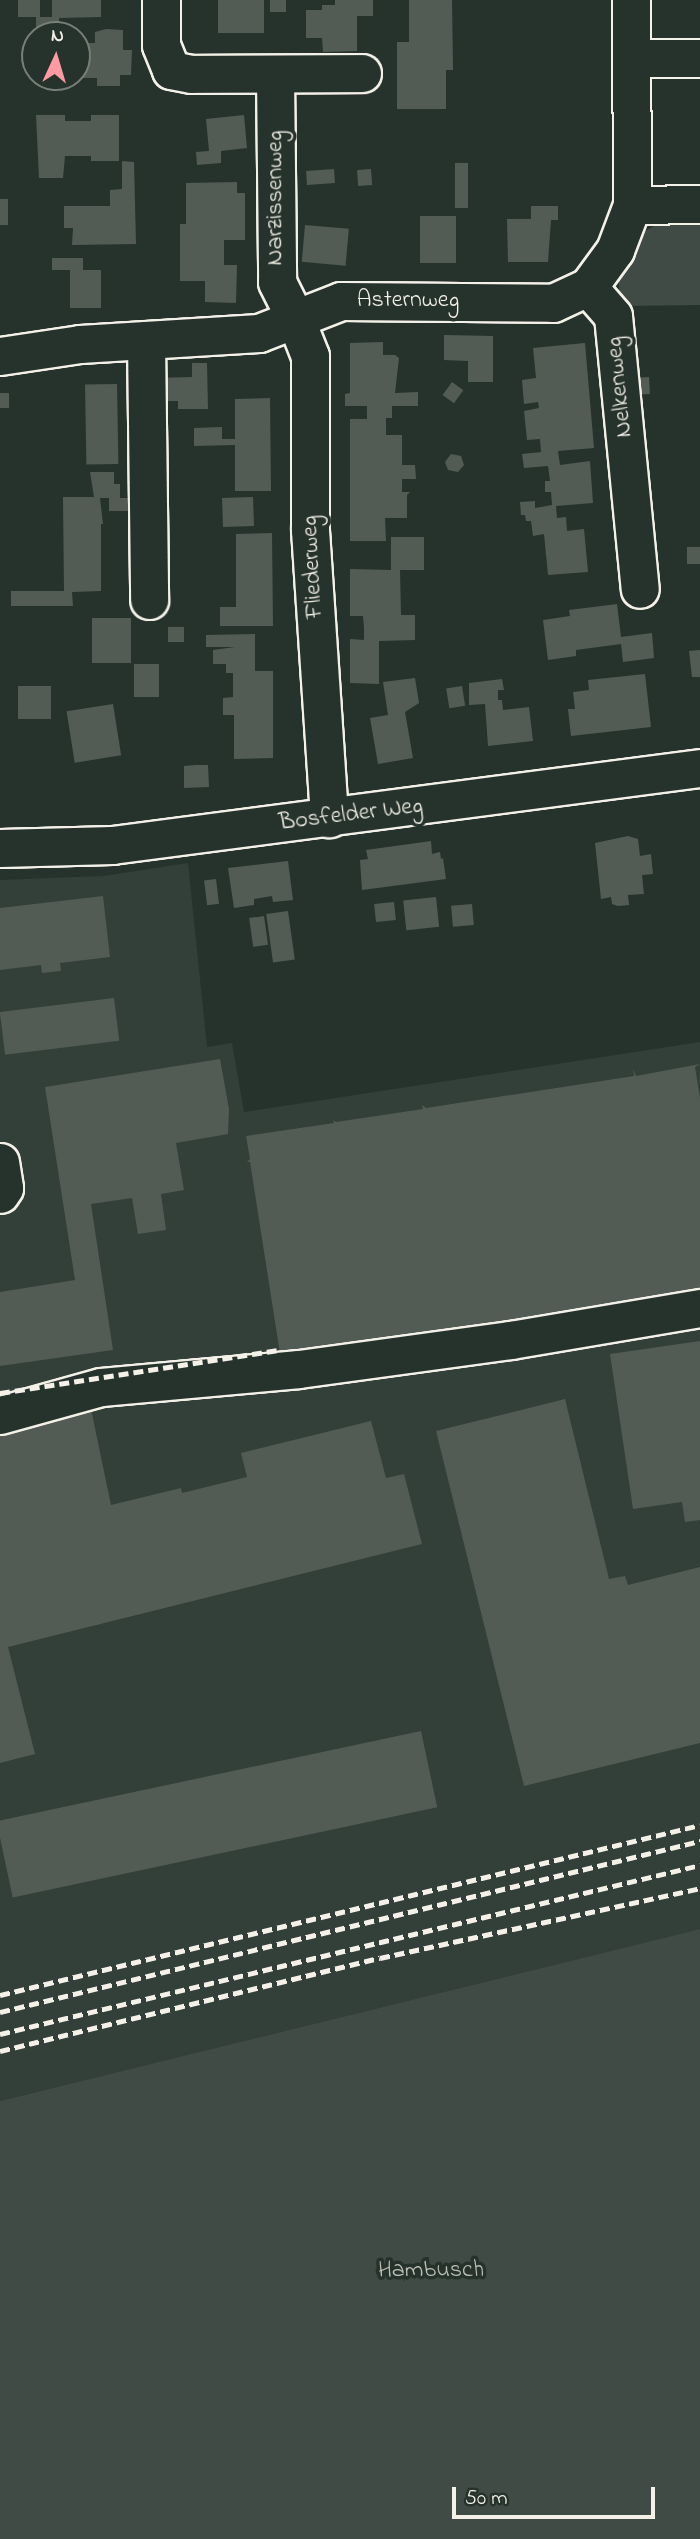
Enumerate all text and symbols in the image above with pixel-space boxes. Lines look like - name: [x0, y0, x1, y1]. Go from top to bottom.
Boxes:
- north arrow: [21, 21, 91, 91]
- text: N: [50, 23, 65, 50]
- street label: Narzissenweg: [262, 130, 290, 266]
- street label: Asternweg: [357, 287, 459, 315]
- street label: Nelkenweg: [600, 335, 640, 439]
- street label: Fliederweg: [296, 515, 330, 619]
- street label: Bosfelder Weg: [277, 792, 425, 838]
- park label: Hambusch: [378, 2257, 484, 2285]
- scale bar: [455, 2472, 658, 2516]
- text: 50 m: [465, 2484, 508, 2514]

